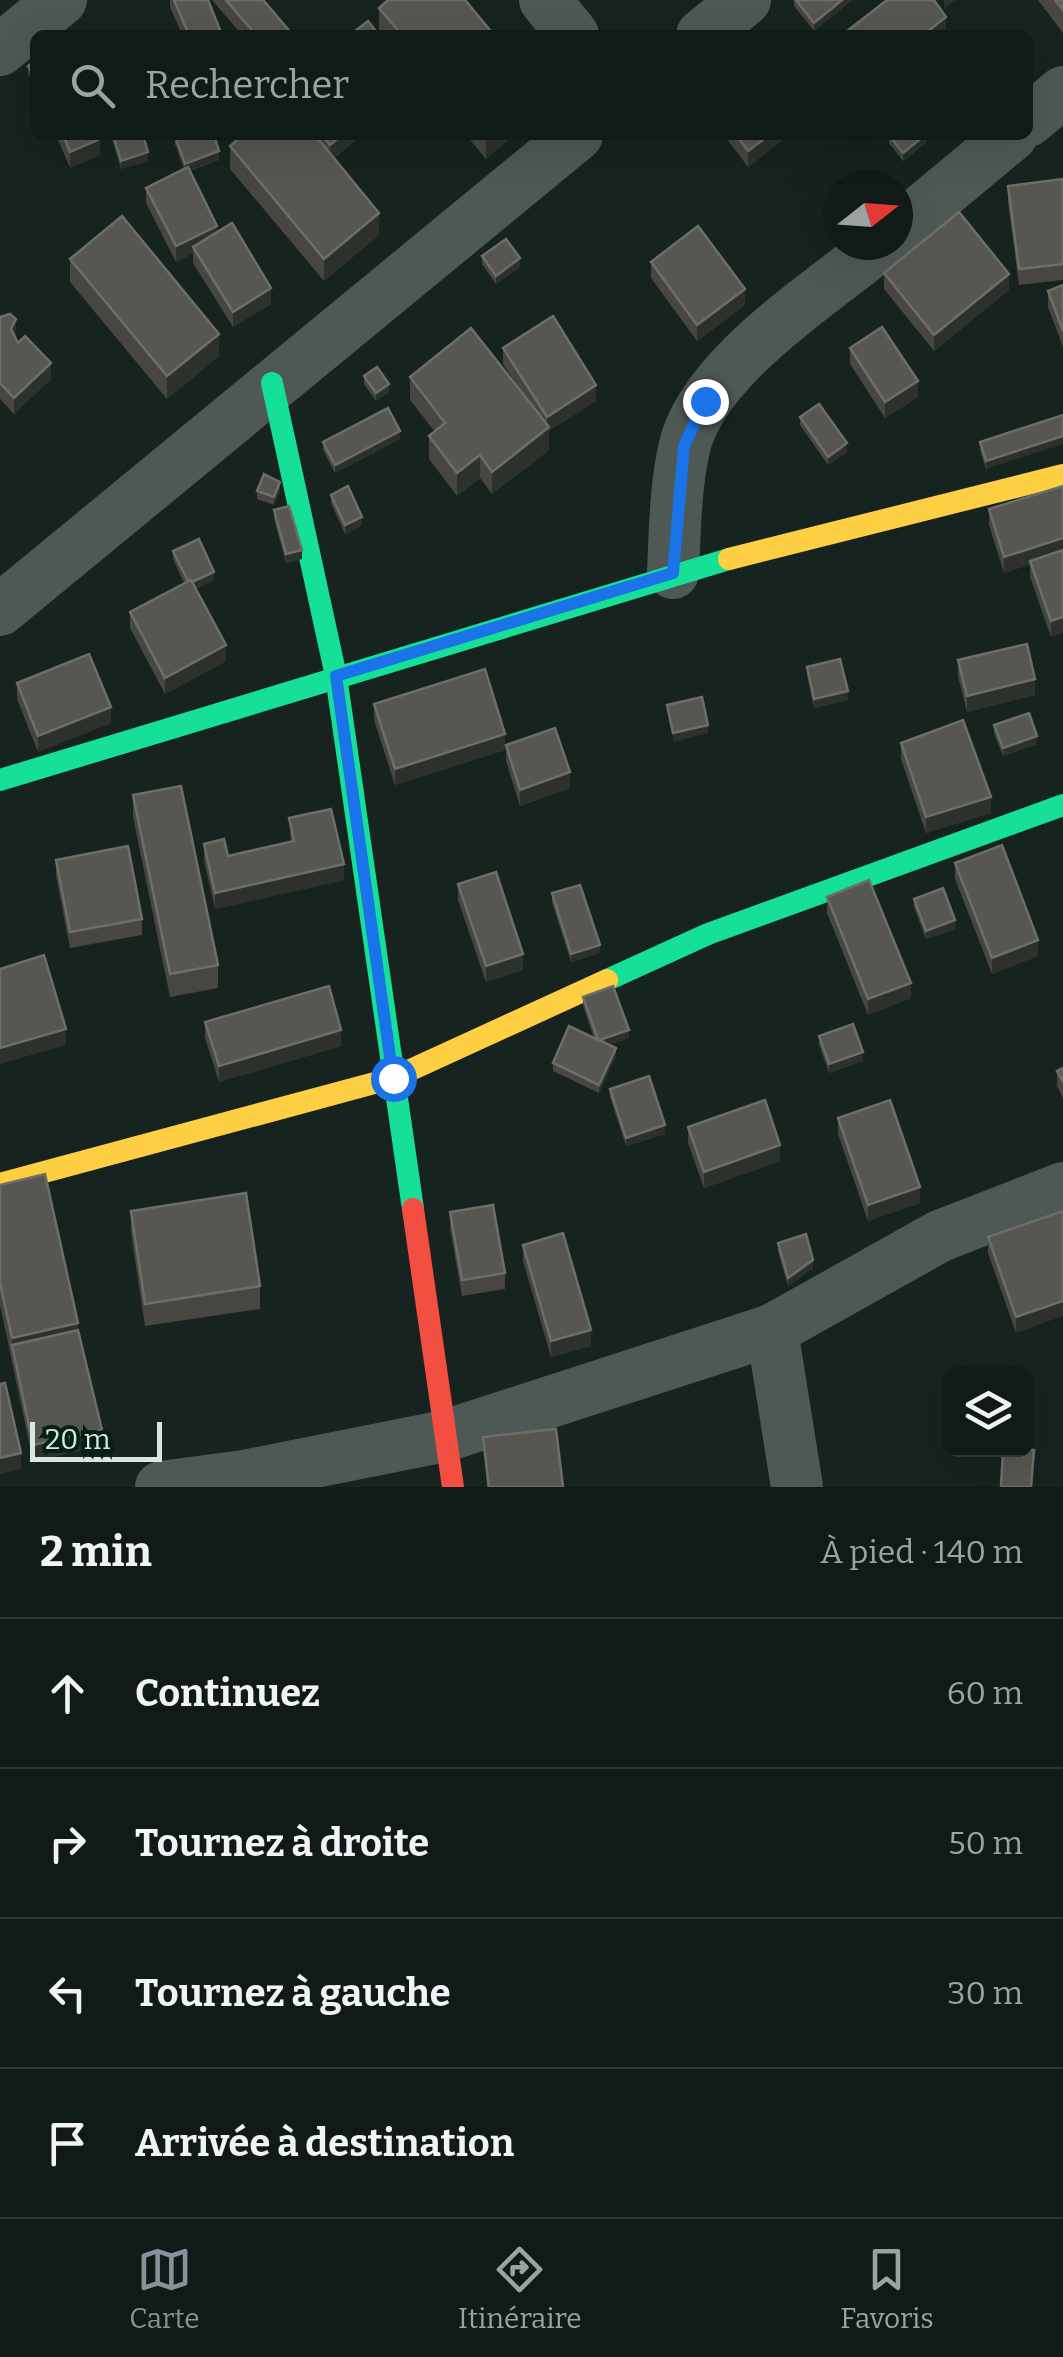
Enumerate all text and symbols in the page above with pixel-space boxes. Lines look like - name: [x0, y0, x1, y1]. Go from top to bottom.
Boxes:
- search box: [30, 30, 1033, 140]
- icon: search: [65, 58, 120, 113]
- text: Rechercher: [145, 62, 349, 108]
- north arrow: [823, 170, 913, 260]
- route end: [683, 379, 729, 425]
- route start: [371, 1056, 417, 1102]
- map controls: [943, 1367, 1033, 1457]
- button: layers: [943, 1367, 1033, 1457]
- scale bar: [30, 1417, 162, 1462]
- text: 20 m: [45, 1423, 111, 1456]
- text: 2 min: [40, 1527, 152, 1577]
- text: À pied · 140 m: [820, 1533, 1023, 1571]
- icon: ahead: [40, 1666, 95, 1721]
- text: Continuez: [135, 1670, 320, 1716]
- text: 60 m: [947, 1674, 1023, 1712]
- icon: right: [40, 1816, 95, 1871]
- text: Tournez à droite: [135, 1820, 429, 1866]
- text: 50 m: [948, 1824, 1023, 1862]
- icon: left: [40, 1966, 95, 2021]
- text: Tournez à gauche: [135, 1970, 451, 2016]
- text: 30 m: [947, 1974, 1023, 2012]
- icon: arrive: [40, 2116, 95, 2171]
- text: Arrivée à destination: [135, 2120, 514, 2166]
- tab: Carte: [129, 2242, 200, 2335]
- tab: Itinéraire: [458, 2242, 582, 2335]
- tab: Favoris: [840, 2242, 934, 2335]

